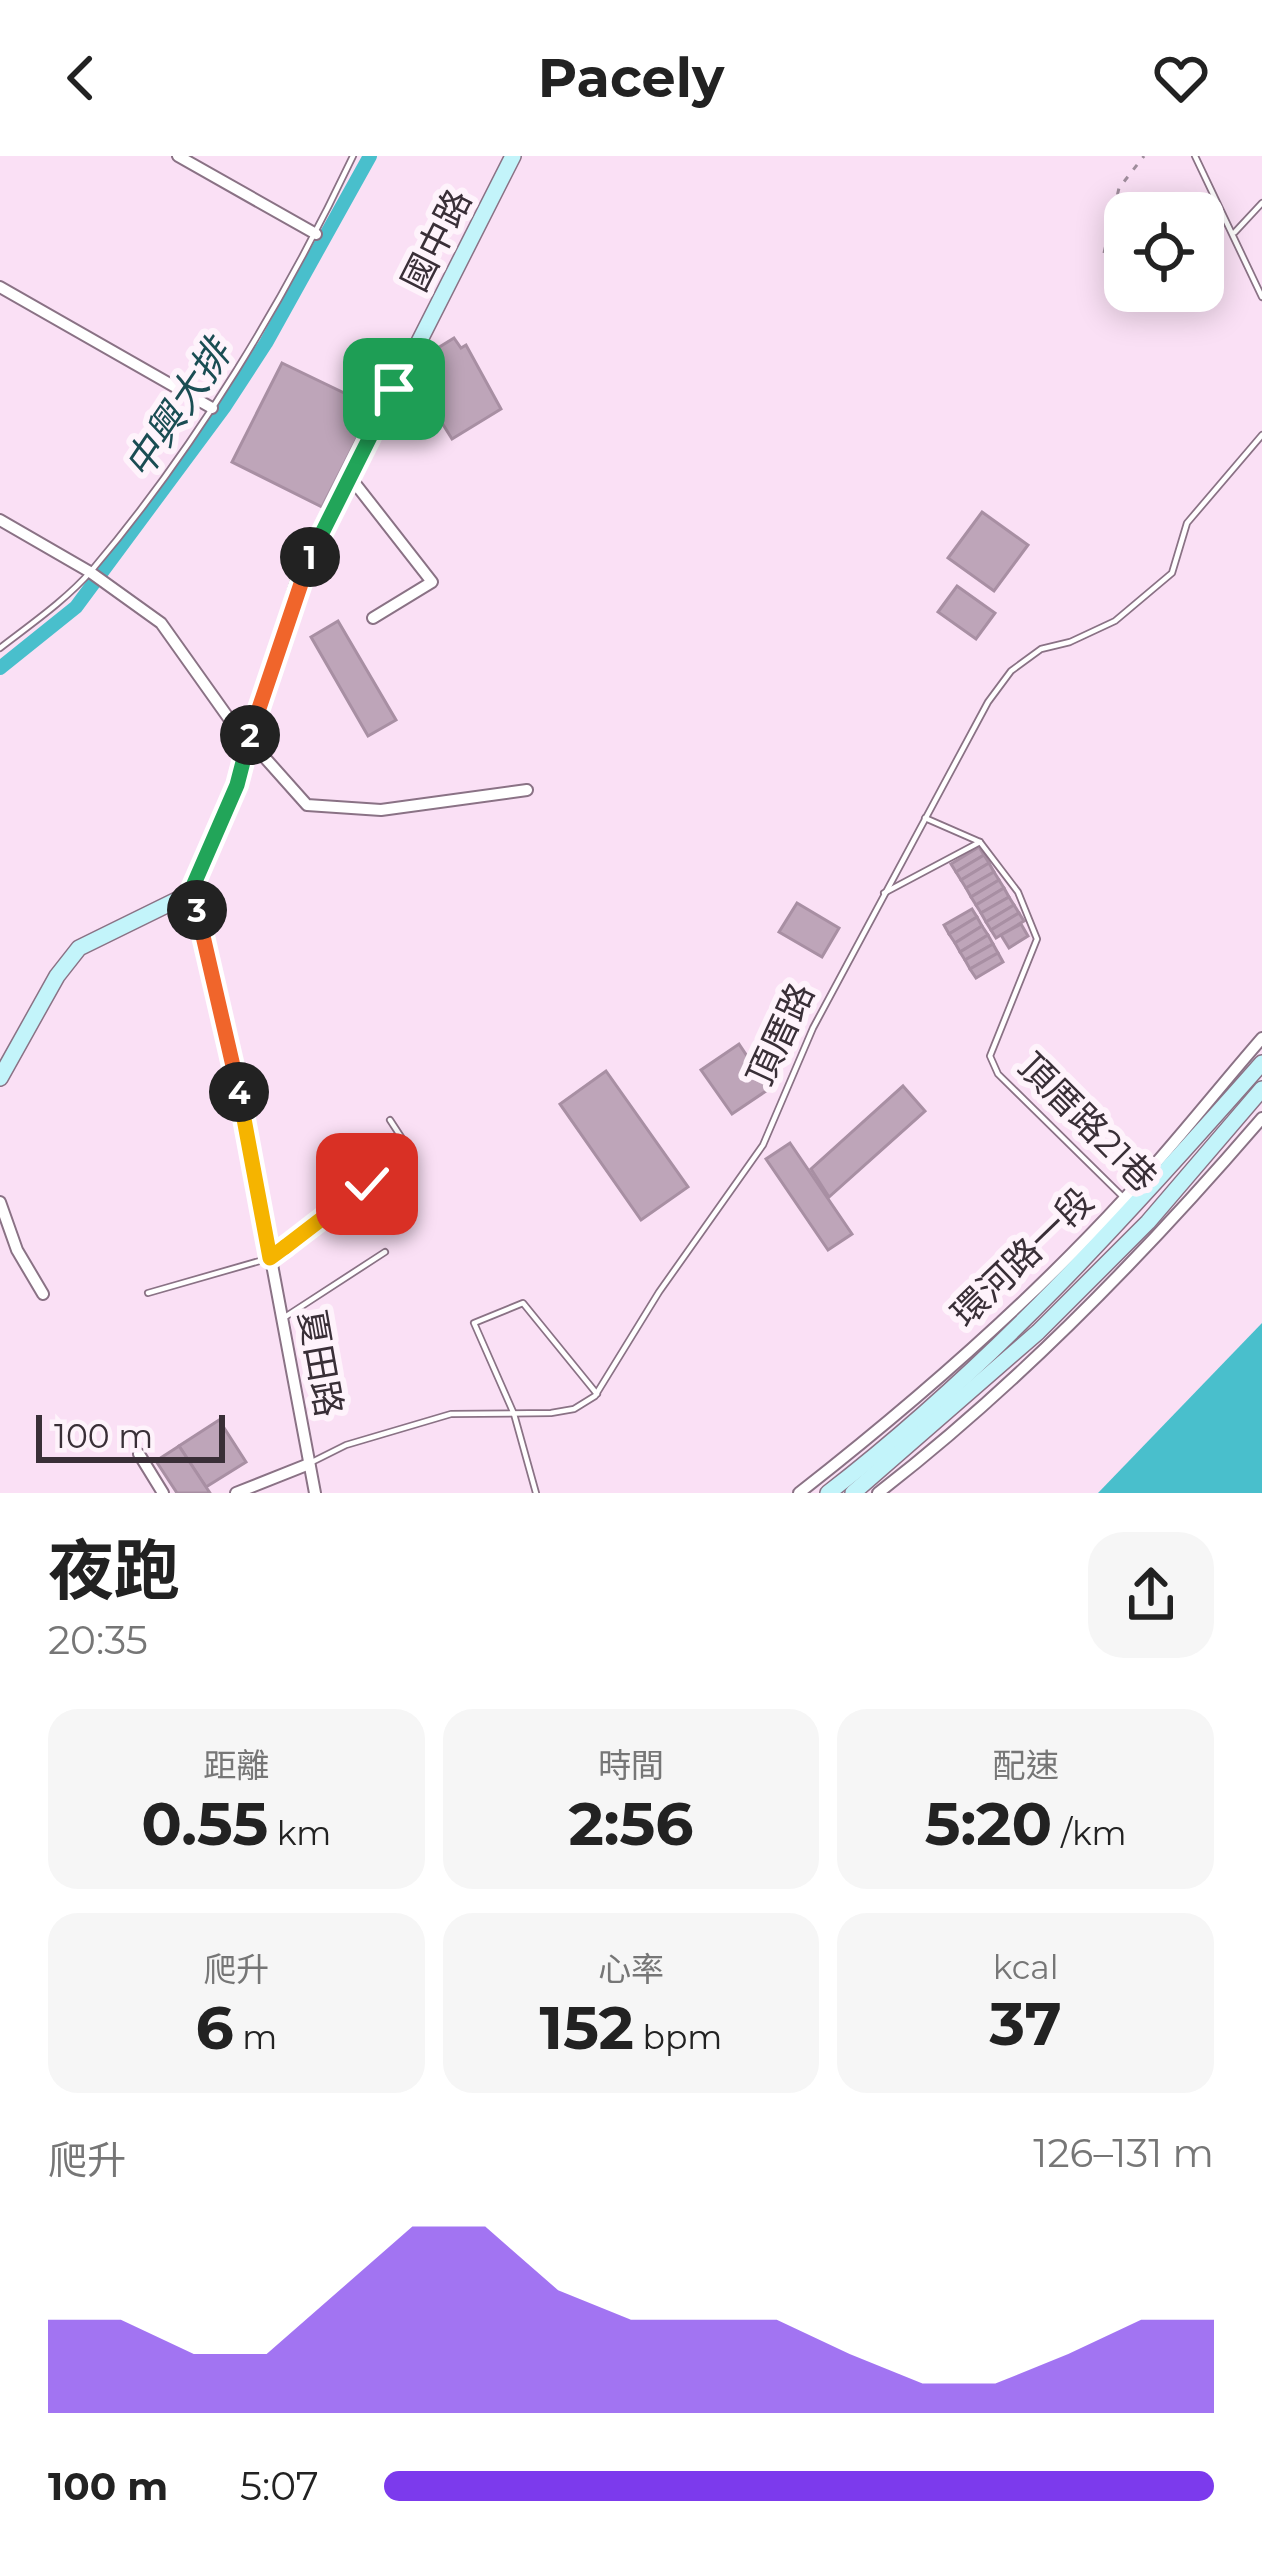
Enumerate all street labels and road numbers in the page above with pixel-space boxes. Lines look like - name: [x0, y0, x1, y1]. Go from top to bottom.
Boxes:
- street label: 國中路: [392, 182, 480, 298]
- street label: 頂厝路: [737, 976, 823, 1092]
- street label: 頂厝路21巷: [1010, 1044, 1166, 1200]
- street label: 環河路一段: [942, 1179, 1102, 1335]
- street label: 夏田路: [290, 1306, 352, 1420]

